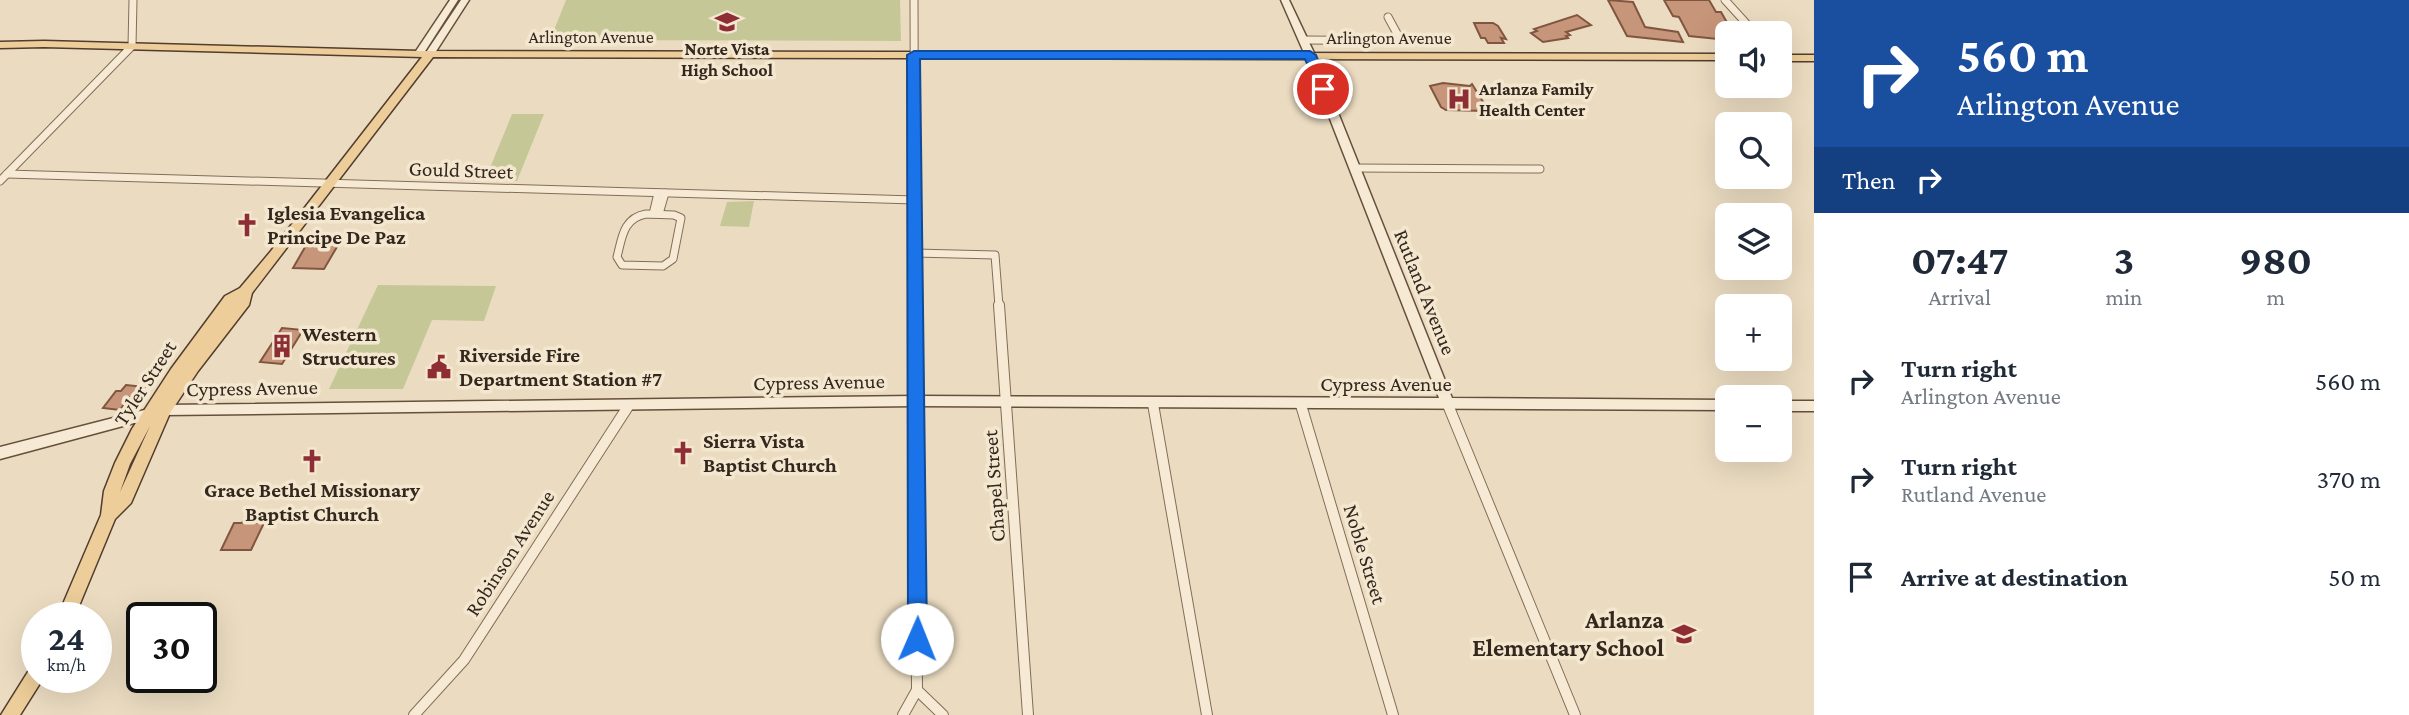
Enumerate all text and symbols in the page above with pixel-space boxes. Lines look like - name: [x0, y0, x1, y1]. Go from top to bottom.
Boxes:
- school or university icon: Norte Vista High School: [713, 8, 741, 36]
- map controls: [1715, 21, 1792, 462]
- button: sound: [1715, 21, 1792, 98]
- street label: Arlington Avenue: [528, 27, 654, 47]
- street label: Arlington Avenue: [1326, 28, 1452, 48]
- icon: right: [1842, 28, 1933, 119]
- text: 560 m: [1957, 28, 2088, 83]
- place label: Norte Vista High School: [681, 39, 773, 80]
- pin: [1293, 59, 1353, 119]
- icon: arrive: [1304, 70, 1342, 108]
- place label: Arlanza Family Health Center: [1478, 79, 1594, 120]
- hospital icon: Arlanza Family Health Center: [1445, 85, 1473, 113]
- text: Arlington Avenue: [1957, 86, 2179, 122]
- button: search: [1715, 112, 1792, 189]
- street label: Gould Street: [408, 156, 515, 184]
- icon: right: [1910, 161, 1948, 199]
- text: Then: [1842, 166, 1896, 195]
- place label: Iglesia Evangelica Principe De Paz: [267, 201, 426, 249]
- button: layers: [1715, 203, 1792, 280]
- church icon: Iglesia Evangelica Principe De Paz: [233, 211, 261, 239]
- street label: Rutland Avenue: [1389, 226, 1461, 358]
- text: 07:47: [1911, 236, 2009, 283]
- text: 3: [2114, 236, 2134, 283]
- text: 980: [2239, 236, 2312, 283]
- text: Arrival: [1928, 284, 1991, 310]
- text: min: [2105, 284, 2142, 310]
- text: m: [2266, 284, 2285, 310]
- button: +: [1715, 294, 1792, 371]
- place label: Western Structures: [301, 322, 396, 370]
- building icon: Western Structures: [268, 332, 296, 360]
- street label: Tyler Street: [109, 335, 182, 430]
- place label: Riverside Fire Department Station #7: [459, 343, 662, 391]
- public building icon: Riverside Fire Department Station #7: [425, 353, 453, 381]
- text: Turn right: [1901, 354, 2017, 383]
- icon: right: [1842, 362, 1880, 400]
- text: 560 m: [2315, 367, 2381, 396]
- street label: Cypress Avenue: [753, 369, 885, 395]
- street label: Cypress Avenue: [1320, 372, 1452, 396]
- street label: Cypress Avenue: [186, 375, 318, 401]
- text: Arlington Avenue: [1901, 383, 2061, 409]
- button: −: [1715, 385, 1792, 462]
- street label: Chapel Street: [978, 428, 1010, 543]
- place label: Sierra Vista Baptist Church: [703, 429, 837, 477]
- church icon: Sierra Vista Baptist Church: [669, 439, 697, 467]
- church icon: Grace Bethel Missionary Baptist Church: [298, 447, 326, 475]
- text: Turn right: [1901, 452, 2017, 481]
- icon: right: [1842, 460, 1880, 498]
- text: 370 m: [2317, 465, 2381, 494]
- place label: Grace Bethel Missionary Baptist Church: [204, 478, 421, 526]
- text: Rutland Avenue: [1901, 481, 2046, 507]
- street label: Robinson Avenue: [460, 486, 560, 620]
- street label: Noble Street: [1339, 501, 1392, 608]
- icon: arrive: [1842, 558, 1880, 596]
- text: Arrive at destination: [1901, 563, 2128, 592]
- text: 50 m: [2328, 563, 2381, 592]
- speed limit sign: 30: [126, 602, 217, 693]
- position arrow: [880, 602, 954, 676]
- place label: Arlanza Elementary School: [1472, 606, 1664, 661]
- text: 24: [48, 619, 85, 658]
- school or university icon: Arlanza Elementary School: [1670, 620, 1698, 648]
- text: km/h: [47, 655, 86, 675]

